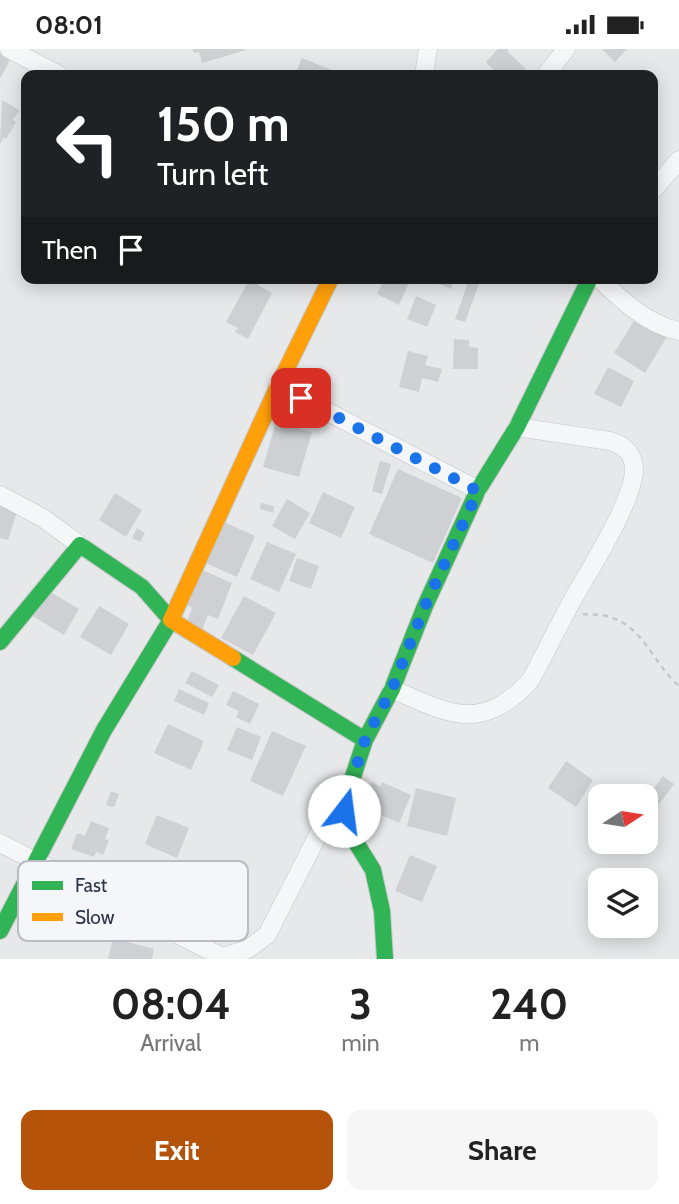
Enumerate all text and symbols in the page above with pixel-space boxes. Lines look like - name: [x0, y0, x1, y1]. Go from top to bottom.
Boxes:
- text: 08:01: [35, 9, 103, 41]
- text: 150 m: [157, 94, 290, 153]
- icon: left: [42, 98, 133, 189]
- text: Turn left: [157, 154, 268, 193]
- icon: arrive: [112, 231, 150, 269]
- text: Then: [42, 234, 98, 266]
- pin: [271, 368, 331, 428]
- icon: arrive: [282, 379, 320, 417]
- position arrow: [307, 774, 381, 848]
- north arrow: [588, 784, 658, 854]
- map controls: [588, 784, 658, 938]
- legend: [18, 861, 248, 941]
- button: layers: [588, 868, 658, 938]
- text: Fast: [75, 874, 108, 897]
- text: Slow: [75, 906, 115, 929]
- text: 08:04: [111, 978, 231, 1030]
- text: 3: [349, 978, 372, 1030]
- text: 240: [490, 978, 568, 1030]
- text: Arrival: [140, 1029, 201, 1057]
- text: min: [342, 1029, 380, 1057]
- text: m: [519, 1029, 539, 1057]
- button: Exit: [21, 1110, 333, 1190]
- button: Share: [347, 1110, 658, 1190]

